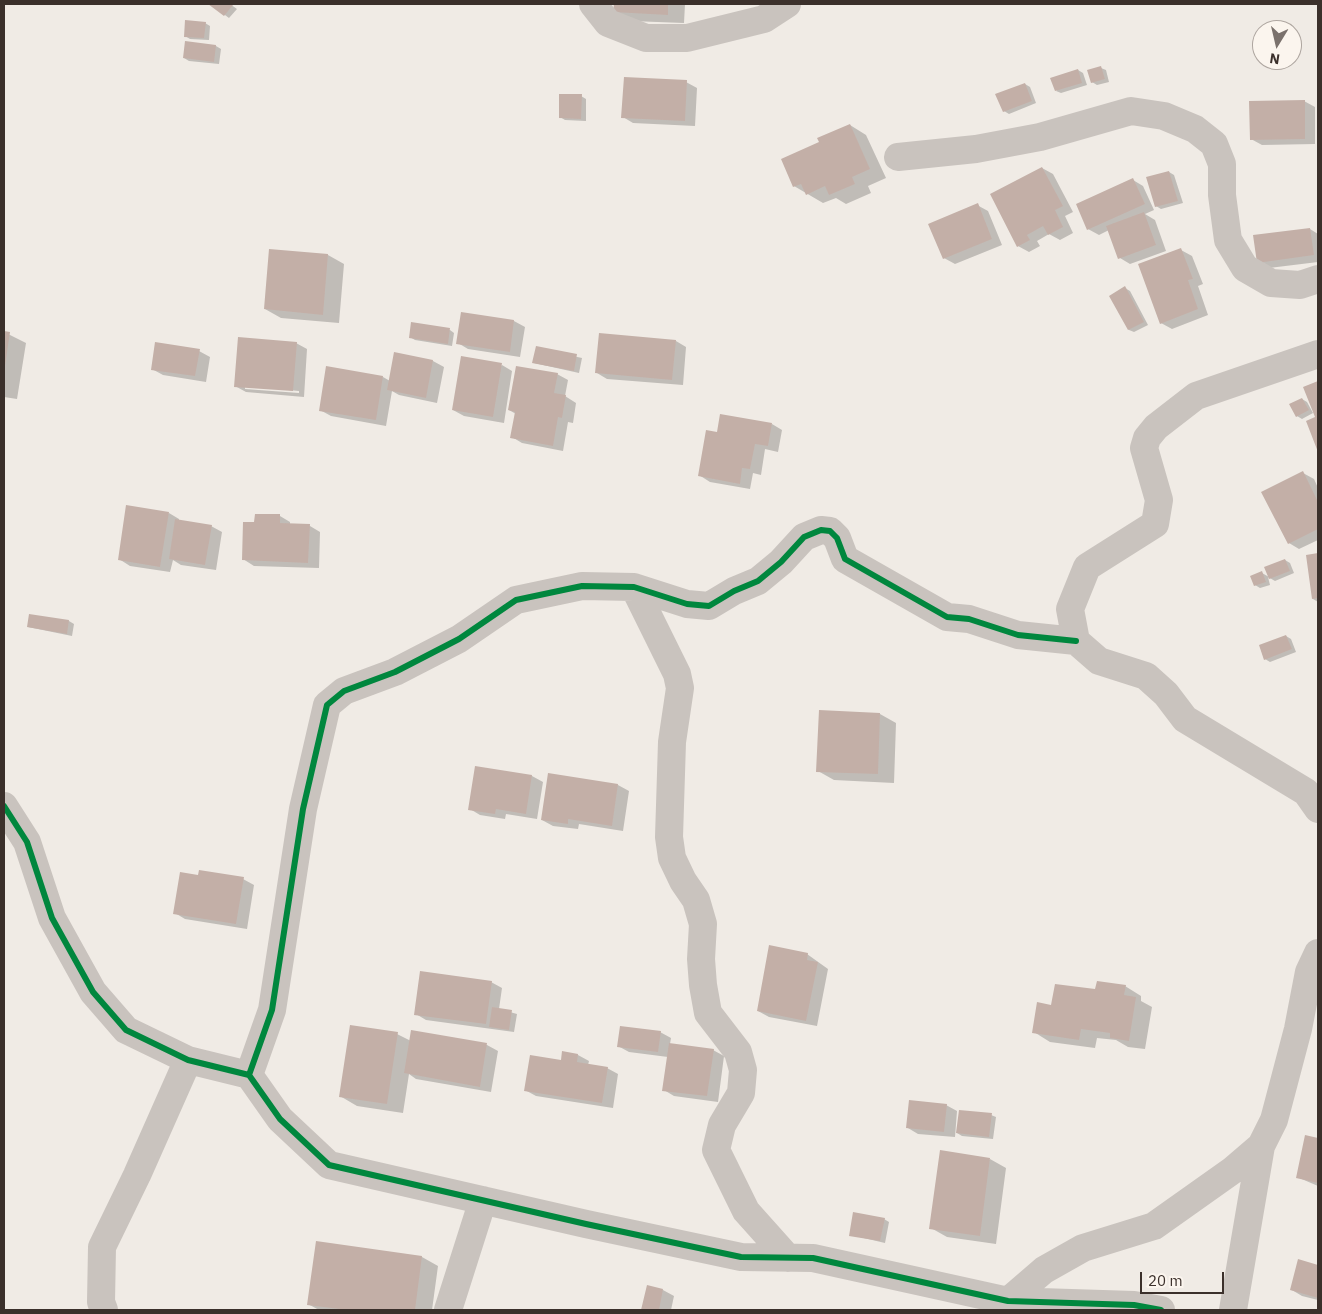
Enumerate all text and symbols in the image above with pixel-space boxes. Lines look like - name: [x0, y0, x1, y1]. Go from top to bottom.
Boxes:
- north arrow: [1252, 20, 1302, 70]
- text: N: [1268, 49, 1281, 69]
- scale bar: [1142, 1262, 1226, 1294]
- text: 20 m: [1148, 1271, 1183, 1290]

